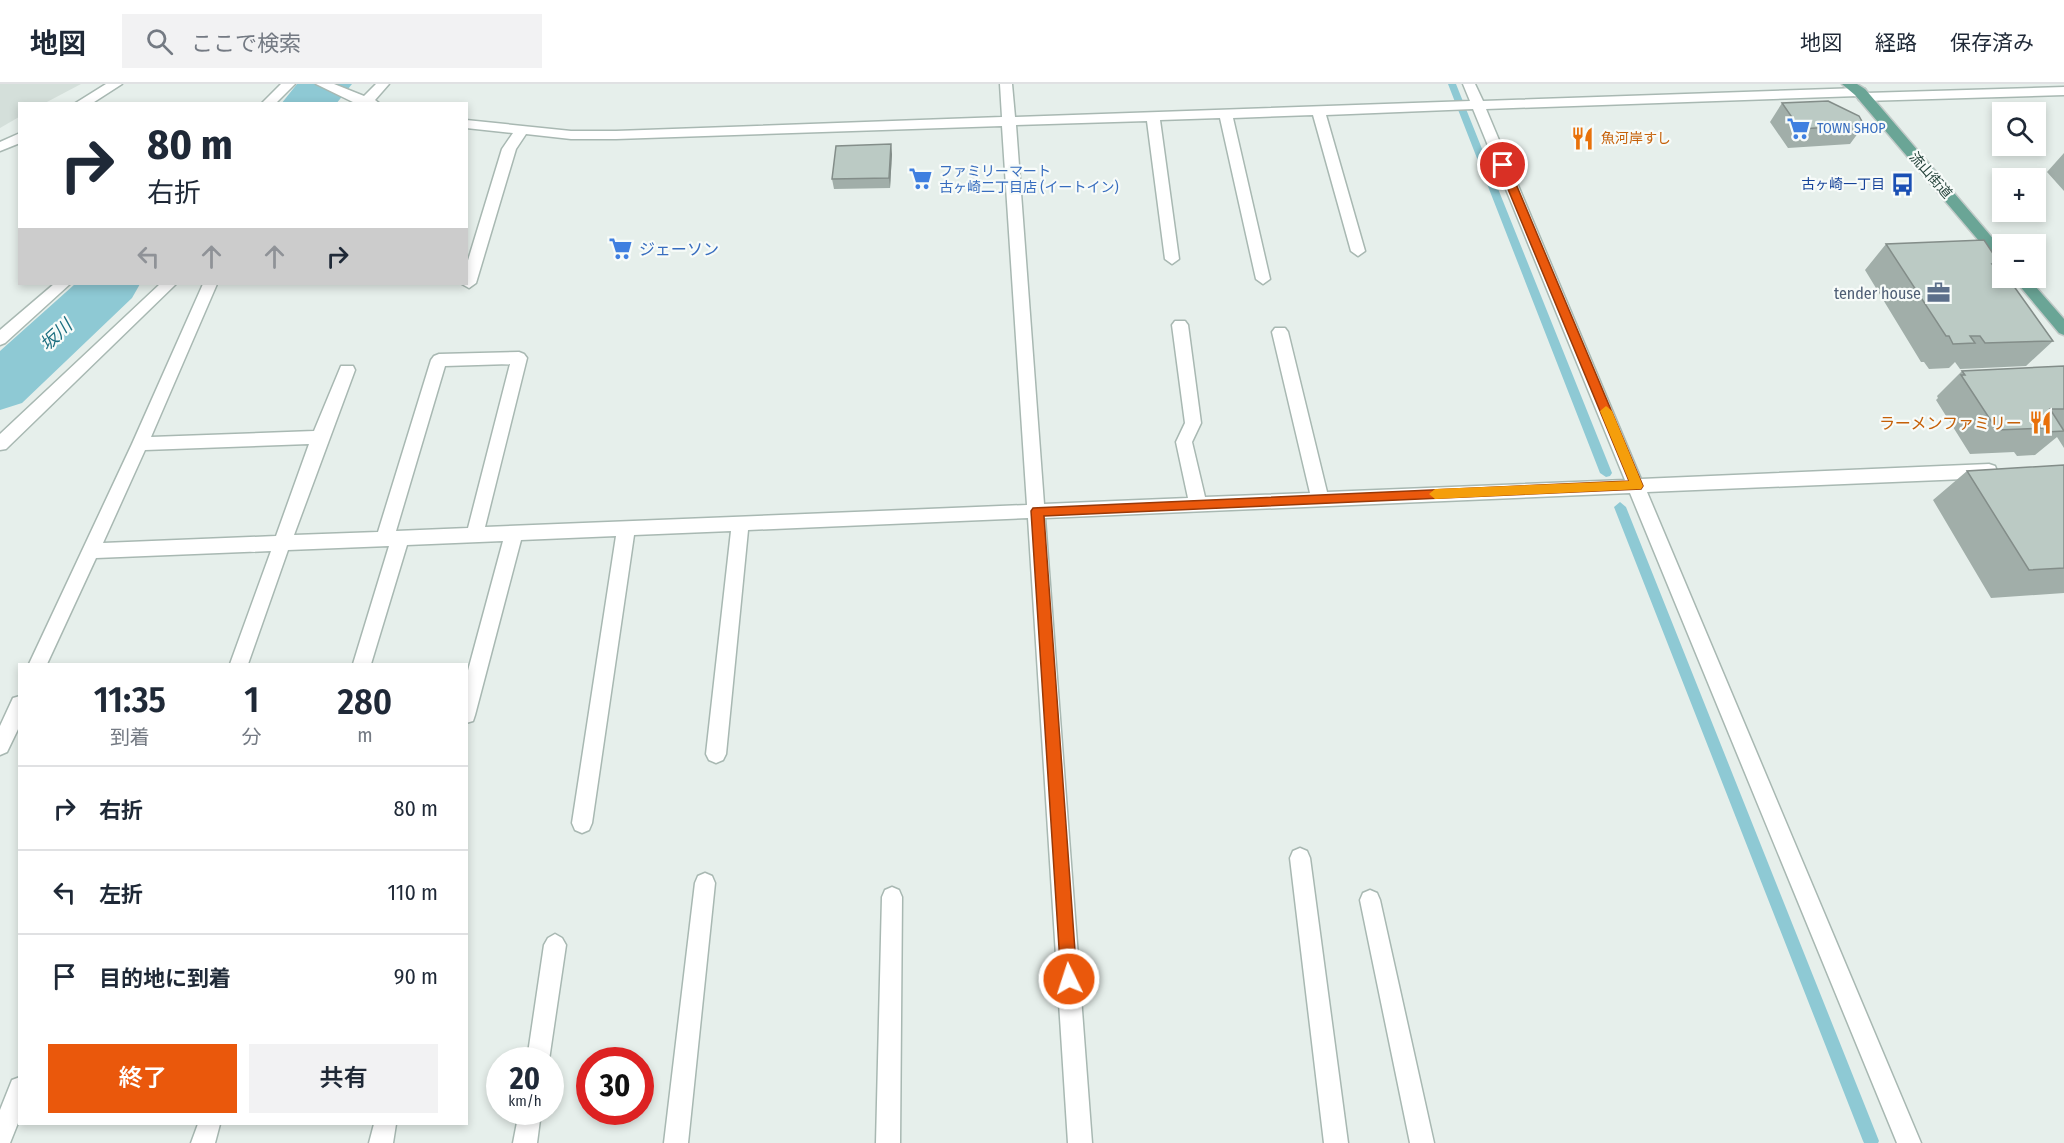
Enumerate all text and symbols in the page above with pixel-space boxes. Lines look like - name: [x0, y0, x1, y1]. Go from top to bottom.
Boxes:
- search box: [122, 14, 542, 68]
- icon: search: [143, 25, 176, 58]
- text: 地図: [30, 27, 86, 60]
- text: ここで検索: [191, 30, 301, 57]
- text: 地図: [1800, 30, 1842, 56]
- text: 経路: [1875, 30, 1917, 56]
- text: 保存済み: [1950, 30, 2034, 56]
- map controls: [1992, 102, 2046, 288]
- button: search: [1992, 102, 2046, 156]
- supermarket icon: TOWN SHOP: [1786, 115, 1812, 141]
- text: 80 m: [147, 120, 233, 170]
- place label: TOWN SHOP: [1817, 120, 1886, 137]
- restaurant icon: 魚河岸すし: [1570, 125, 1596, 151]
- icon: right: [48, 126, 126, 204]
- place label: 魚河岸すし: [1601, 130, 1671, 147]
- pin: [1477, 139, 1528, 190]
- icon: arrive: [1486, 148, 1519, 181]
- street label: 流山街道: [1906, 149, 1955, 202]
- place label: ファミリーマート 古ヶ崎二丁目店 (イートイン): [939, 163, 1119, 196]
- supermarket icon: ファミリーマート 古ヶ崎二丁目店 (イートイン): [908, 166, 934, 192]
- button: +: [1992, 168, 2046, 222]
- bus stop icon: 古ヶ崎一丁目: [1890, 171, 1916, 197]
- place label: 古ヶ崎一丁目: [1801, 176, 1885, 193]
- text: 右折: [147, 177, 201, 209]
- button: −: [1992, 234, 2046, 288]
- supermarket icon: ジェーソン: [608, 236, 634, 262]
- icon: left: [132, 240, 165, 273]
- icon: ahead: [195, 240, 228, 273]
- icon: ahead: [258, 240, 291, 273]
- icon: right: [321, 240, 354, 273]
- place label: ジェーソン: [639, 240, 719, 259]
- office icon: tender house: [1926, 280, 1952, 306]
- place label: tender house: [1834, 284, 1921, 303]
- water label: 坂川: [35, 313, 78, 355]
- restaurant icon: ラーメンファミリー: [2027, 410, 2053, 436]
- place label: ラーメンファミリー: [1879, 414, 2022, 433]
- text: 11:35: [94, 678, 166, 722]
- text: 1: [244, 678, 259, 722]
- text: 280: [338, 680, 392, 724]
- text: m: [357, 723, 373, 747]
- text: 到着: [110, 725, 150, 749]
- text: 分: [242, 725, 262, 749]
- icon: right: [48, 792, 81, 825]
- text: 80 m: [393, 795, 438, 822]
- text: 右折: [99, 797, 143, 824]
- icon: left: [48, 876, 81, 909]
- text: 110 m: [388, 879, 438, 906]
- text: 左折: [99, 881, 143, 908]
- position arrow: [1037, 947, 1101, 1011]
- icon: arrive: [48, 960, 81, 993]
- text: 90 m: [394, 963, 438, 990]
- text: 目的地に到着: [99, 965, 231, 992]
- button: 終了: [48, 1044, 237, 1113]
- button: 共有: [249, 1044, 438, 1113]
- speed limit sign: 30: [576, 1047, 654, 1125]
- text: 20: [510, 1061, 540, 1097]
- text: km/h: [508, 1092, 542, 1110]

